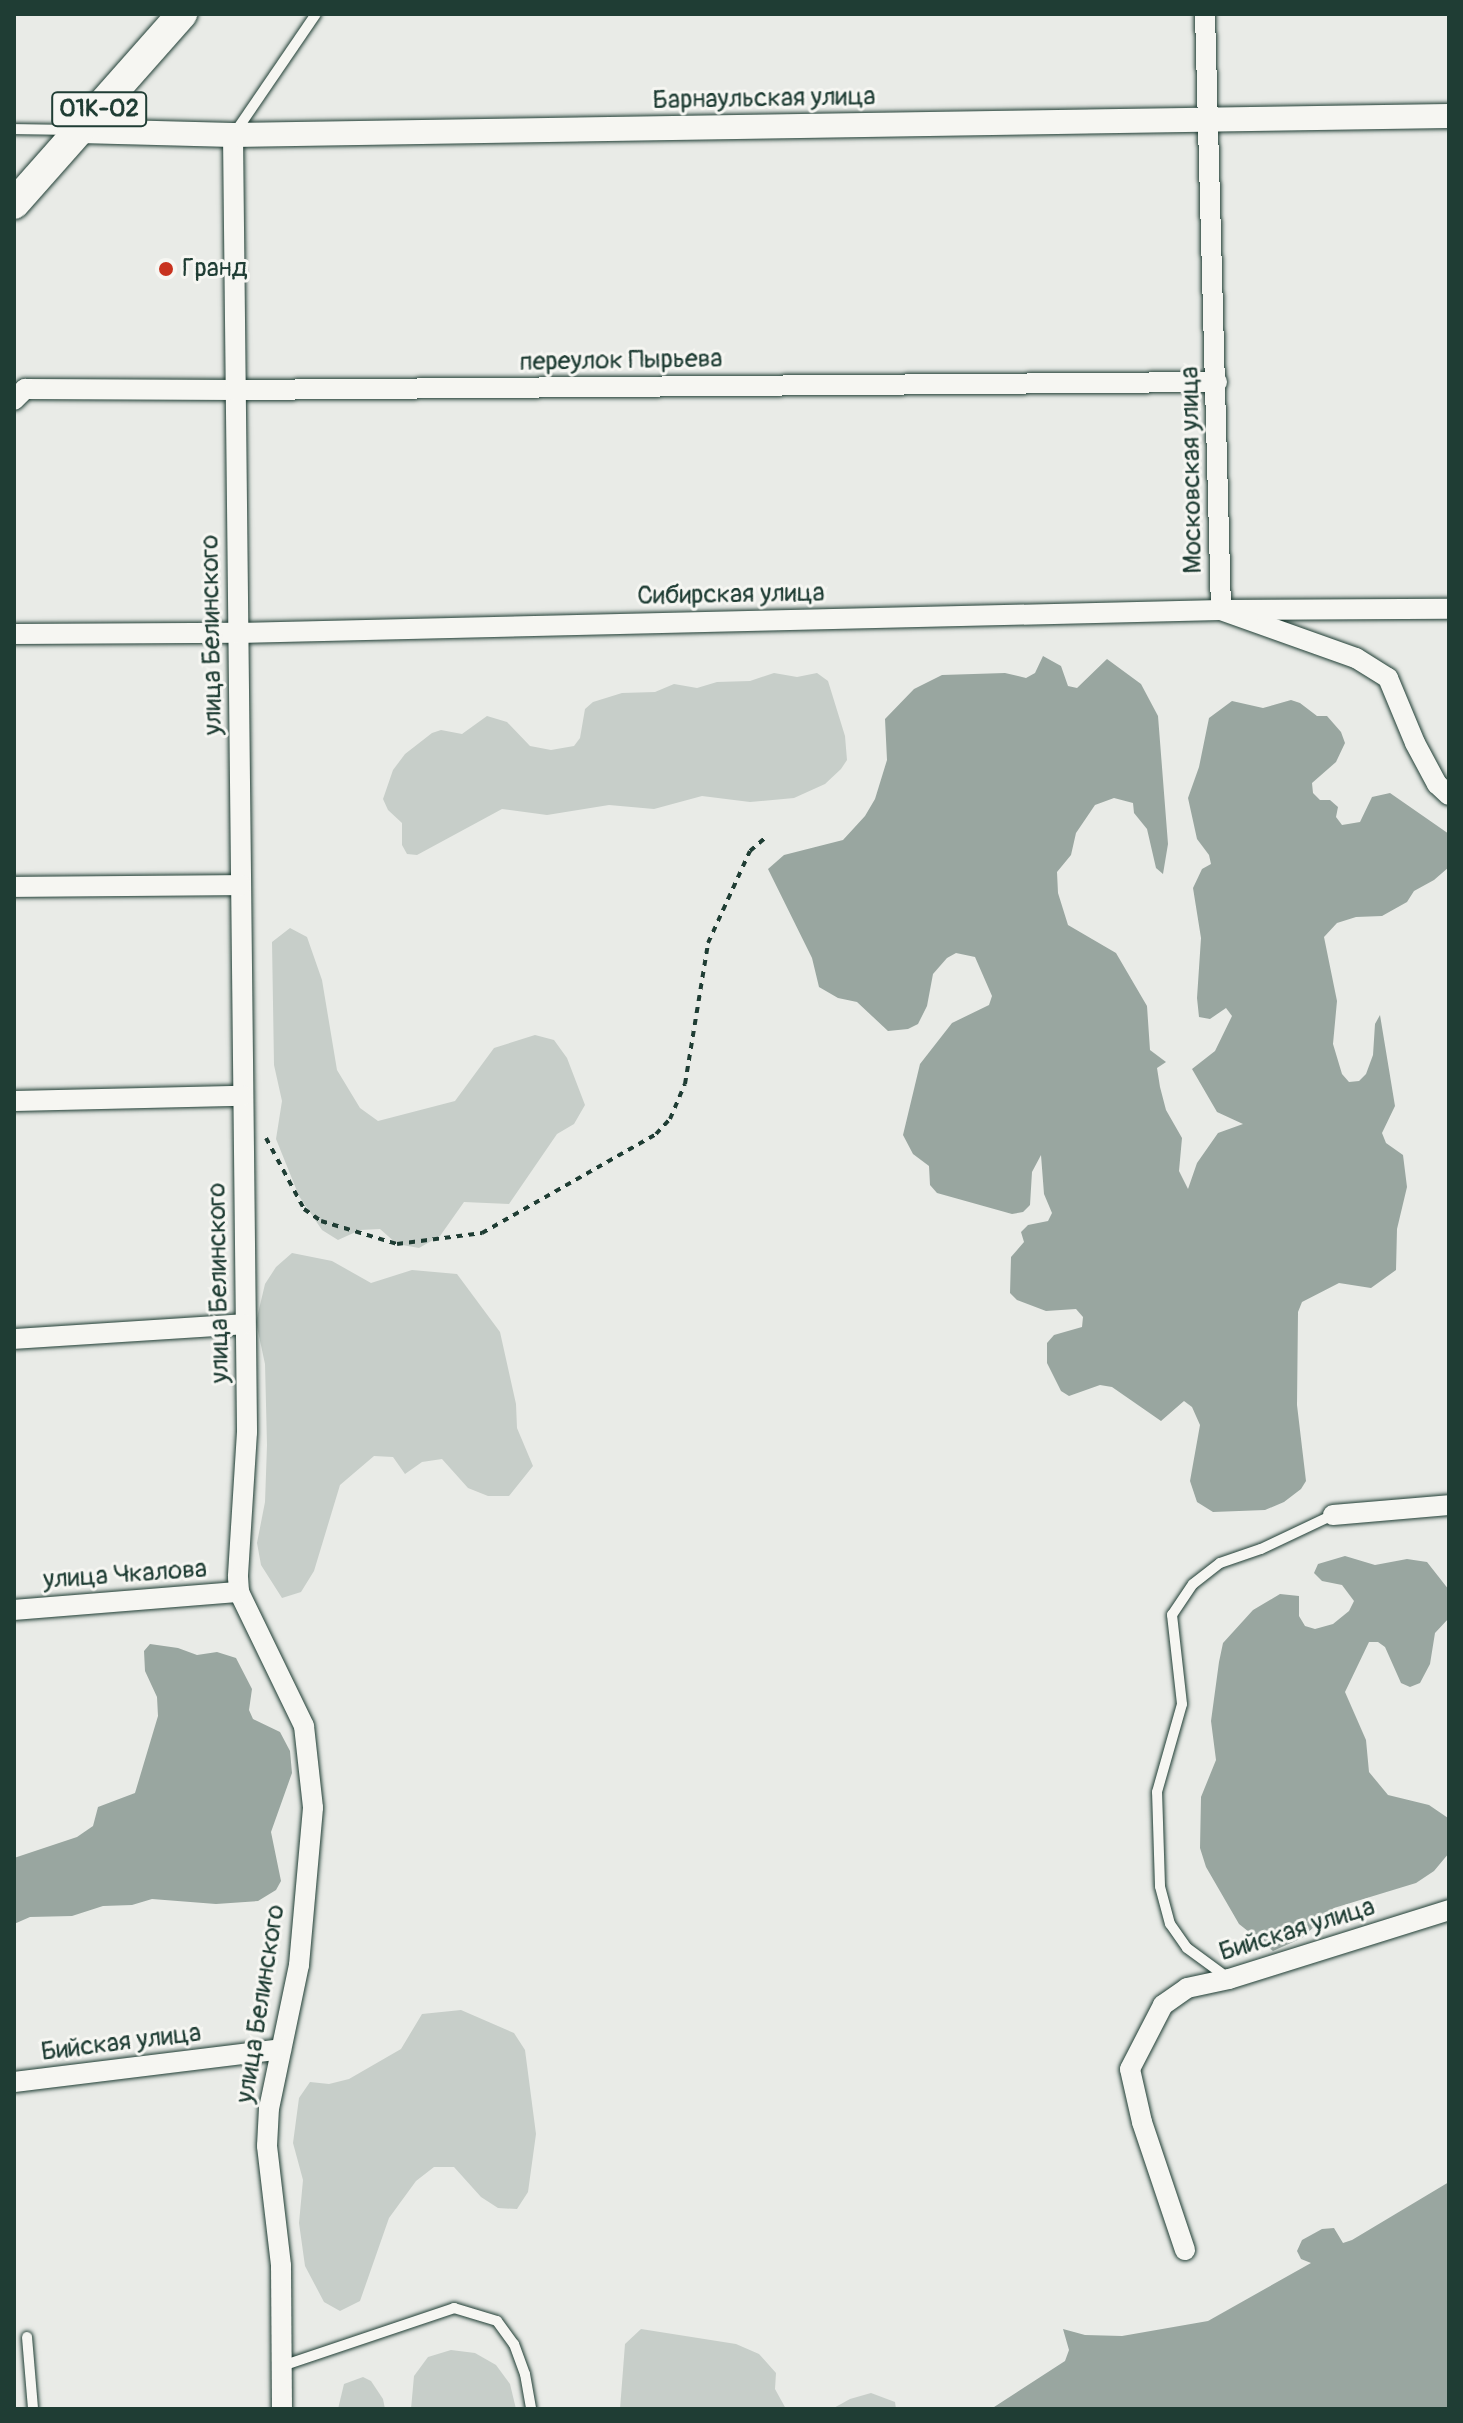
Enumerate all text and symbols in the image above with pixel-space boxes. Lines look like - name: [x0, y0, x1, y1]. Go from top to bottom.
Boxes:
- street label: Барнаульская улица: [652, 81, 876, 117]
- road number: 01К-02: [51, 89, 147, 129]
- place label: Гранд: [182, 253, 247, 285]
- marker: Гранд: [157, 260, 175, 278]
- street label: переулок Пырьева: [519, 344, 723, 378]
- street label: Московская улица: [1175, 366, 1209, 574]
- street label: улица Белинского: [195, 535, 229, 735]
- street label: Сибирская улица: [637, 578, 825, 612]
- street label: улица Белинского: [202, 1183, 236, 1383]
- street label: улица Чкалова: [42, 1554, 208, 1596]
- street label: Бийская улица: [1215, 1892, 1379, 1968]
- street label: улица Белинского: [230, 1903, 292, 2105]
- street label: Бийская улица: [39, 2018, 203, 2068]

